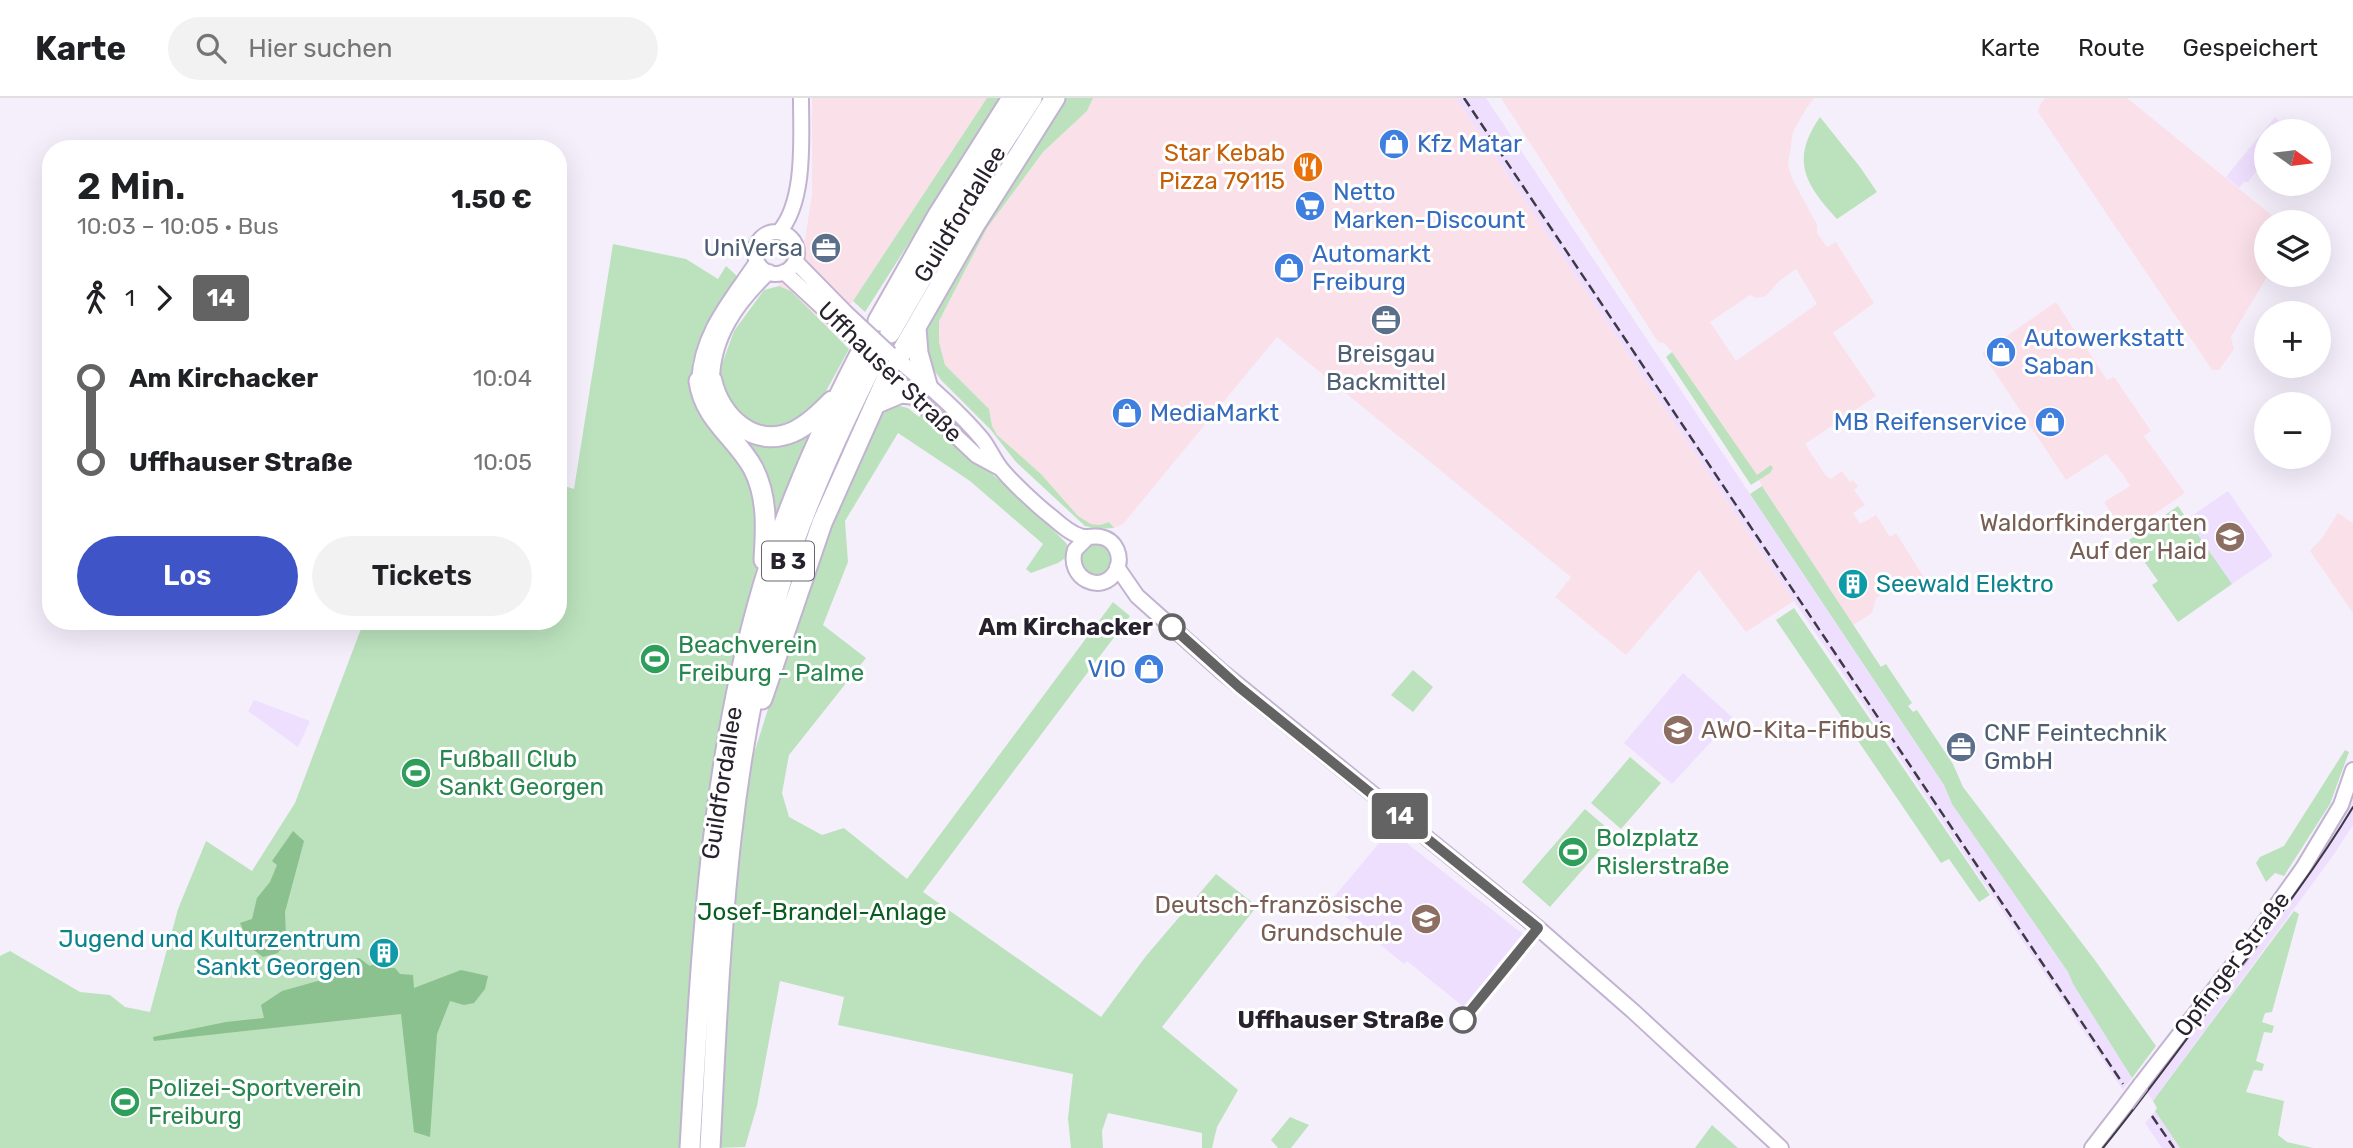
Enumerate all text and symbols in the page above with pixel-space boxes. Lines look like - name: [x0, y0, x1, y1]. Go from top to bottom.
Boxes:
- search box: [168, 17, 658, 80]
- text: Karte: [35, 29, 126, 68]
- icon: search: [192, 29, 230, 67]
- text: Hier suchen: [248, 33, 393, 64]
- text: Karte: [1981, 34, 2040, 62]
- text: Route: [2078, 34, 2145, 62]
- text: Gespeichert: [2183, 34, 2318, 62]
- north arrow: [2254, 119, 2331, 196]
- map controls: [2254, 119, 2331, 469]
- shop icon: Kfz Matar: [1377, 127, 1411, 161]
- place label: Kfz Matar: [1417, 130, 1522, 158]
- place label: Star Kebab Pizza 79115: [1159, 139, 1285, 195]
- street label: Guildfordallee: [908, 141, 1012, 287]
- restaurant icon: Star Kebab Pizza 79115: [1291, 150, 1325, 184]
- text: 2 Min.: [77, 163, 186, 209]
- place label: Netto Marken-Discount: [1333, 178, 1525, 234]
- text: 1.50 €: [451, 184, 532, 215]
- supermarket icon: Netto Marken-Discount: [1293, 189, 1327, 223]
- button: layers: [2254, 210, 2331, 287]
- text: 10:03 – 10:05 · Bus: [77, 212, 279, 240]
- office icon: UniVersa: [809, 231, 843, 265]
- place label: UniVersa: [703, 234, 803, 262]
- place label: Automarkt Freiburg: [1312, 240, 1431, 296]
- shop icon: Automarkt Freiburg: [1272, 251, 1306, 285]
- icon: walk: [77, 279, 115, 317]
- icon: forward: [145, 279, 183, 317]
- text: 1: [125, 284, 135, 312]
- text: 14: [207, 284, 235, 312]
- street label: Uffhauser Straße: [812, 296, 968, 448]
- button: +: [2254, 301, 2331, 378]
- office icon: Breisgau Backmittel: [1369, 303, 1403, 337]
- place label: Autowerkstatt Saban: [2024, 324, 2184, 380]
- shop icon: Autowerkstatt Saban: [1984, 335, 2018, 369]
- place label: Breisgau Backmittel: [1326, 340, 1446, 396]
- text: Am Kirchacker: [129, 363, 318, 394]
- text: 10:04: [473, 364, 532, 392]
- button: −: [2254, 392, 2331, 469]
- shop icon: MediaMarkt: [1110, 396, 1144, 430]
- place label: MediaMarkt: [1150, 399, 1279, 427]
- shop icon: MB Reifenservice: [2033, 405, 2067, 439]
- place label: MB Reifenservice: [1834, 408, 2027, 436]
- text: Uffhauser Straße: [129, 447, 353, 478]
- text: 10:05: [473, 448, 532, 476]
- place label: Waldorfkindergarten Auf der Haid: [1979, 509, 2207, 565]
- school or university icon: Waldorfkindergarten Auf der Haid: [2213, 520, 2247, 554]
- button: Los: [77, 536, 298, 616]
- button: Tickets: [312, 536, 532, 616]
- road number: B 3: [762, 542, 814, 580]
- building icon: Seewald Elektro: [1836, 567, 1870, 601]
- place label: Seewald Elektro: [1876, 570, 2054, 598]
- place label: Am Kirchacker: [978, 613, 1153, 641]
- marker: Am Kirchacker: [1159, 614, 1185, 640]
- place label: Beachverein Freiburg - Palme: [678, 631, 864, 687]
- sports icon: Beachverein Freiburg - Palme: [638, 642, 672, 676]
- shop icon: VIO: [1132, 652, 1166, 686]
- place label: VIO: [1087, 655, 1126, 683]
- street label: Guildfordallee: [696, 705, 748, 861]
- school or university icon: AWO-Kita-Fifibus: [1661, 713, 1695, 747]
- place label: AWO-Kita-Fifibus: [1701, 716, 1891, 744]
- place label: CNF Feintechnik GmbH: [1984, 719, 2168, 775]
- office icon: CNF Feintechnik GmbH: [1944, 730, 1978, 764]
- place label: Fußball Club Sankt Georgen: [439, 745, 604, 801]
- sports icon: Fußball Club Sankt Georgen: [399, 756, 433, 790]
- line badge: 14: [1368, 793, 1432, 839]
- text: 14: [1386, 802, 1414, 830]
- place label: Bolzplatz Rislerstraße: [1596, 824, 1730, 880]
- sports icon: Bolzplatz Rislerstraße: [1556, 835, 1590, 869]
- street label: Opfinger Straße: [2168, 886, 2296, 1042]
- place label: Deutsch-französische Grundschule: [1155, 891, 1403, 947]
- park label: Josef-Brandel-Anlage: [697, 898, 947, 926]
- school or university icon: Deutsch-französische Grundschule: [1409, 902, 1443, 936]
- place label: Jugend und Kulturzentrum Sankt Georgen: [59, 925, 361, 981]
- building icon: Jugend und Kulturzentrum Sankt Georgen: [367, 936, 401, 970]
- place label: Uffhauser Straße: [1237, 1006, 1444, 1034]
- marker: Uffhauser Straße: [1450, 1007, 1476, 1033]
- place label: Polizei-Sportverein Freiburg: [148, 1074, 362, 1130]
- sports icon: Polizei-Sportverein Freiburg: [108, 1085, 142, 1119]

